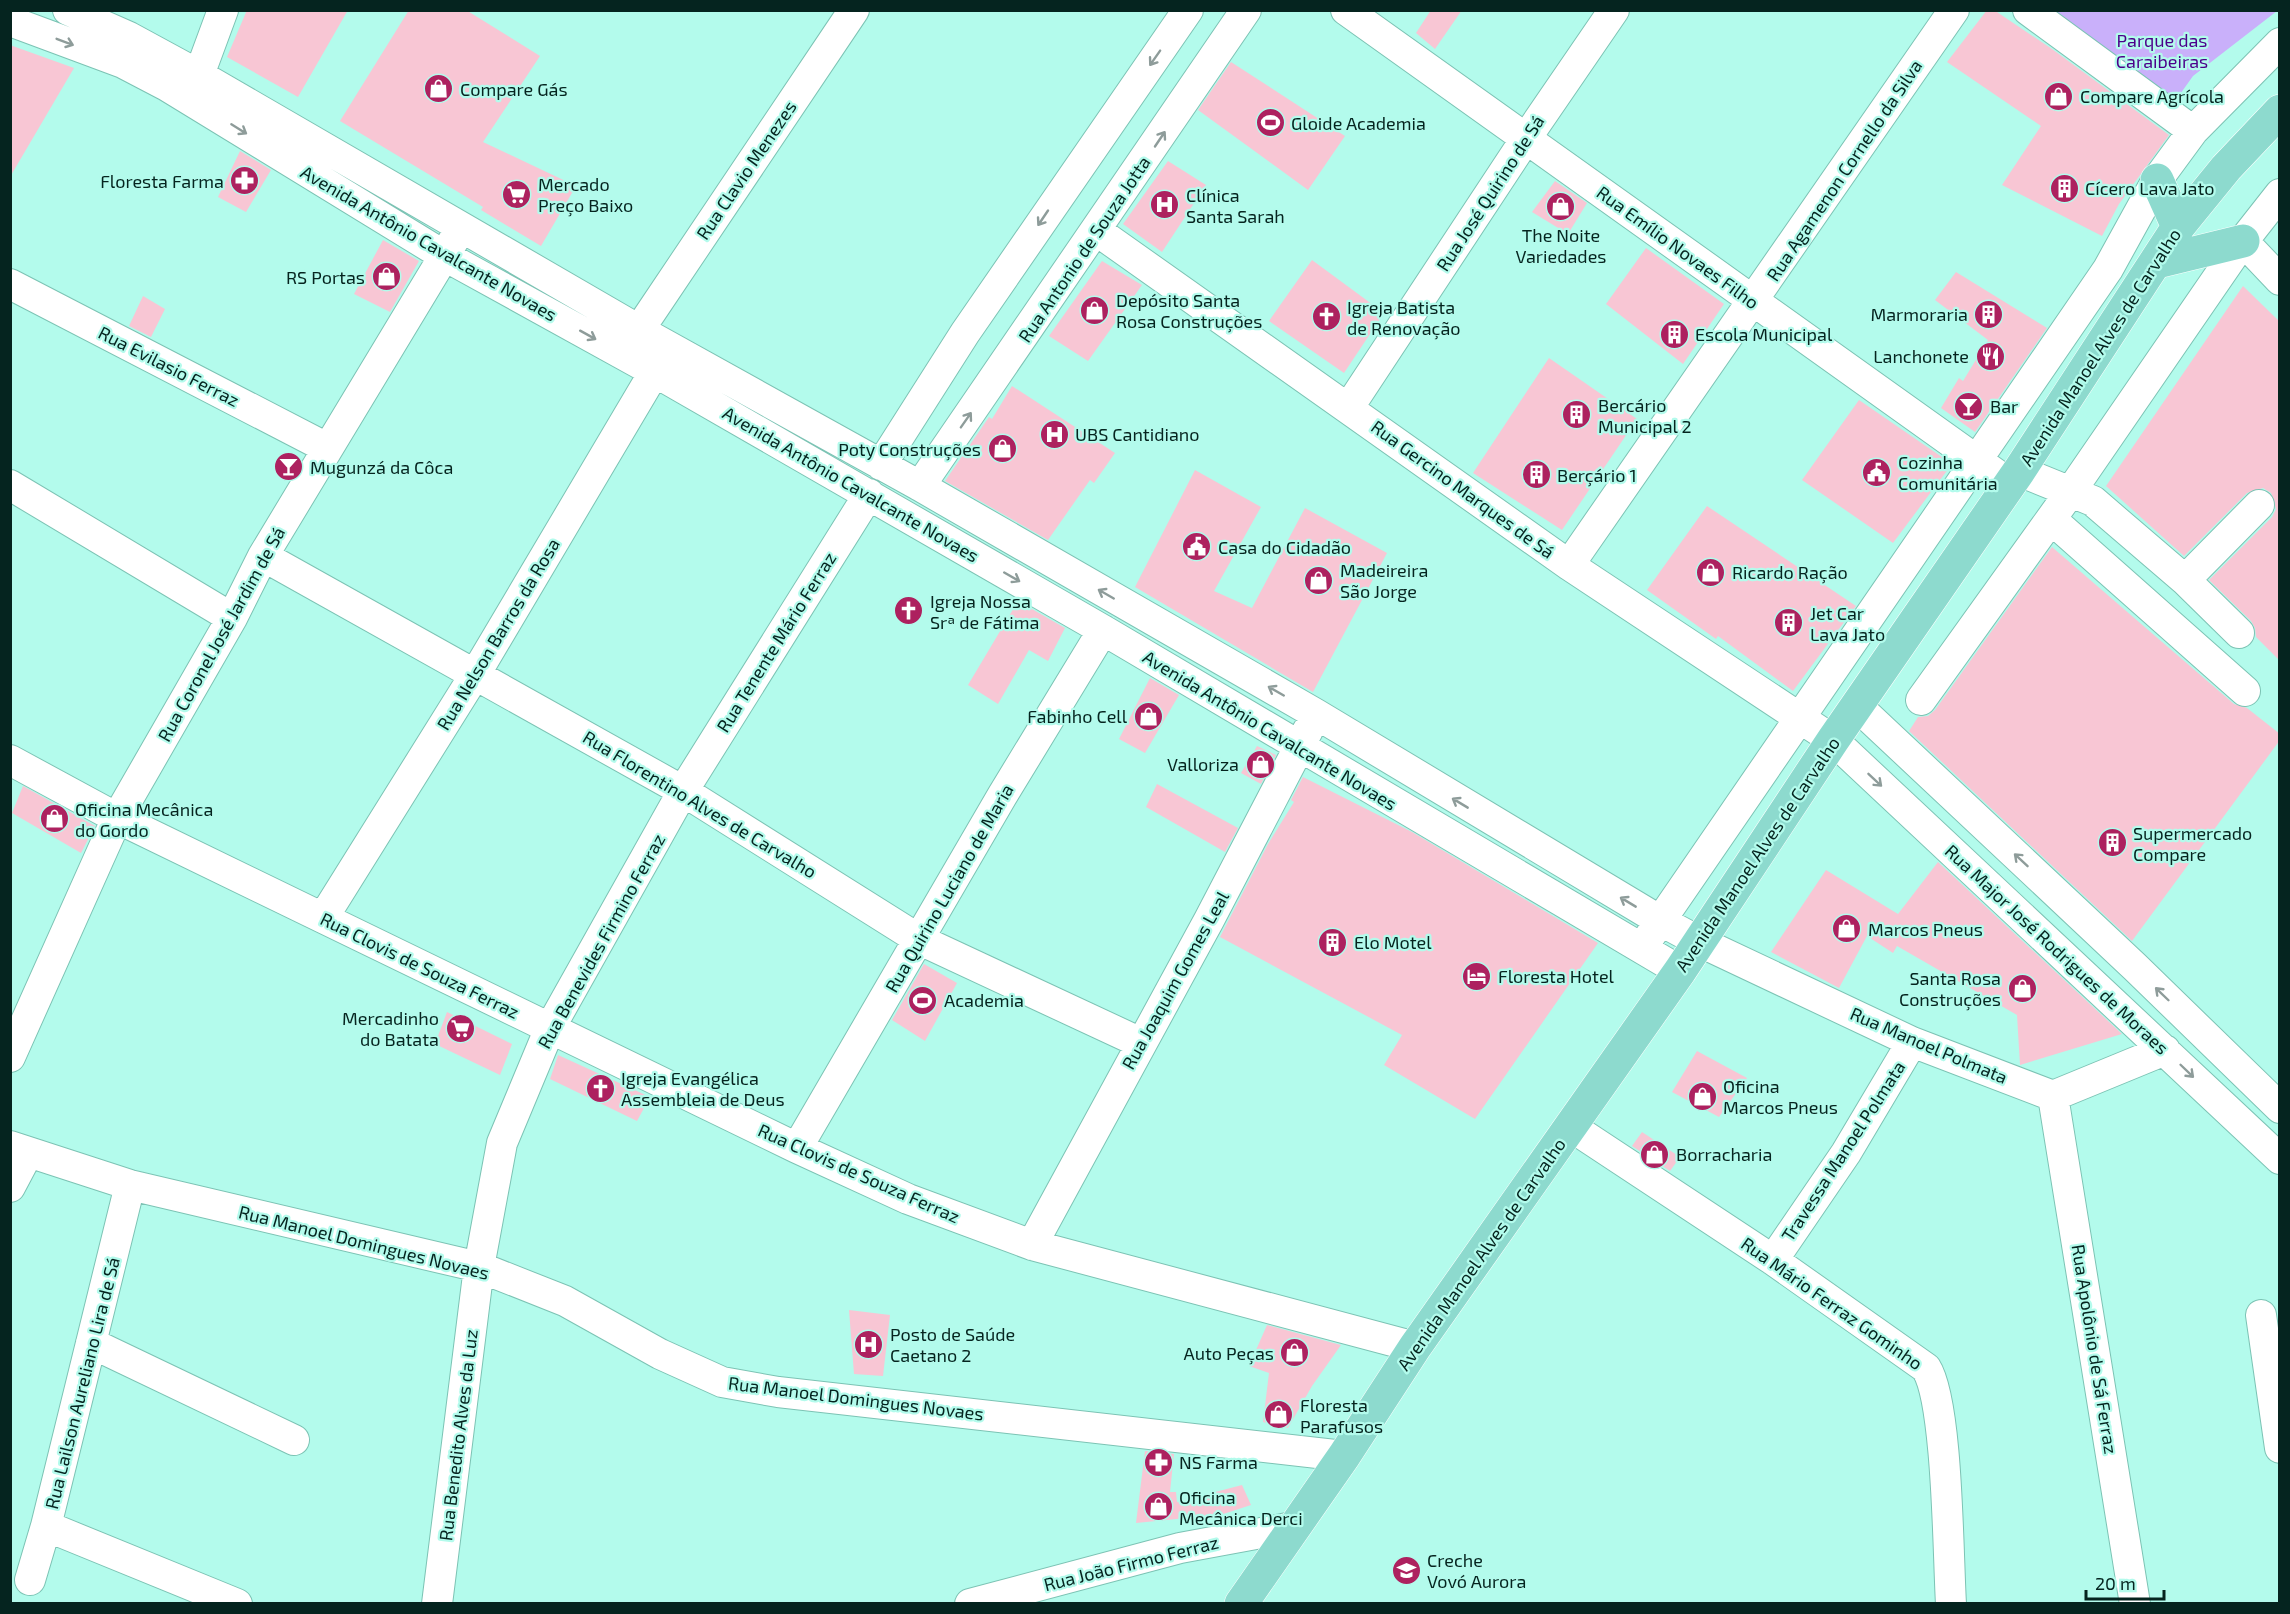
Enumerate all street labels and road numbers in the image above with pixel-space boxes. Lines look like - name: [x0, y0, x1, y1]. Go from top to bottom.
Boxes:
- street label: Rua Agamenon Cornello da Silva: [1762, 55, 1926, 285]
- street label: Rua Clavio Menezes: [691, 96, 801, 244]
- street label: Rua José Quirino de Sá: [1431, 111, 1549, 275]
- street label: Rua Antonio de Souza Jotta: [1013, 152, 1155, 346]
- street label: Avenida Antônio Cavalcante Novaes: [297, 160, 561, 326]
- street label: Rua Emílio Novaes Filho: [1593, 181, 1763, 313]
- street label: Avenida Manoel Alves de Carvalho: [2015, 224, 2185, 470]
- street label: Rua Evilasio Ferraz: [95, 321, 243, 411]
- street label: Avenida Antônio Cavalcante Novaes: [719, 401, 983, 567]
- street label: Rua Gercino Marques de Sá: [1367, 415, 1559, 563]
- street label: Rua Coronel José Jardim de Sá: [153, 523, 289, 745]
- street label: Rua Nelson Barros da Rosa: [432, 534, 564, 734]
- street label: Rua Tenente Mário Ferraz: [711, 548, 841, 736]
- street label: Avenida Antônio Cavalcante Novaes: [1139, 645, 1401, 815]
- street label: Rua Florentino Alves de Carvalho: [579, 725, 821, 883]
- street label: Avenida Manoel Alves de Carvalho: [1670, 732, 1844, 976]
- street label: Rua Quirino Luciano de Maria: [880, 780, 1018, 996]
- street label: Rua Benevides Firmino Ferraz: [533, 830, 669, 1052]
- street label: Rua Major José Rodrigues de Moraes: [1941, 839, 2173, 1059]
- street label: Rua Joaquim Gomes Leal: [1117, 887, 1233, 1073]
- street label: Rua Clovis de Souza Ferraz: [317, 907, 523, 1023]
- street label: Rua Manoel Polmata: [1847, 1002, 2011, 1088]
- street label: Travessa Manoel Polmata: [1776, 1057, 1910, 1245]
- street label: Rua Clovis de Souza Ferraz: [755, 1119, 963, 1227]
- street label: Avenida Manoel Alves de Carvalho: [1392, 1134, 1570, 1374]
- street label: Rua Manoel Domingues Novaes: [237, 1200, 491, 1284]
- street label: Rua Mário Ferraz Gominho: [1737, 1232, 1927, 1374]
- street label: Rua Apolônio de Sá Ferraz: [2068, 1243, 2122, 1455]
- street label: Rua Lailson Aureliano Lira de Sá: [40, 1255, 124, 1511]
- street label: Rua Benedito Alves da Luz: [434, 1328, 482, 1542]
- street label: Rua Manoel Domingues Novaes: [727, 1371, 985, 1425]
- street label: Rua João Firmo Ferraz: [1041, 1531, 1221, 1595]

